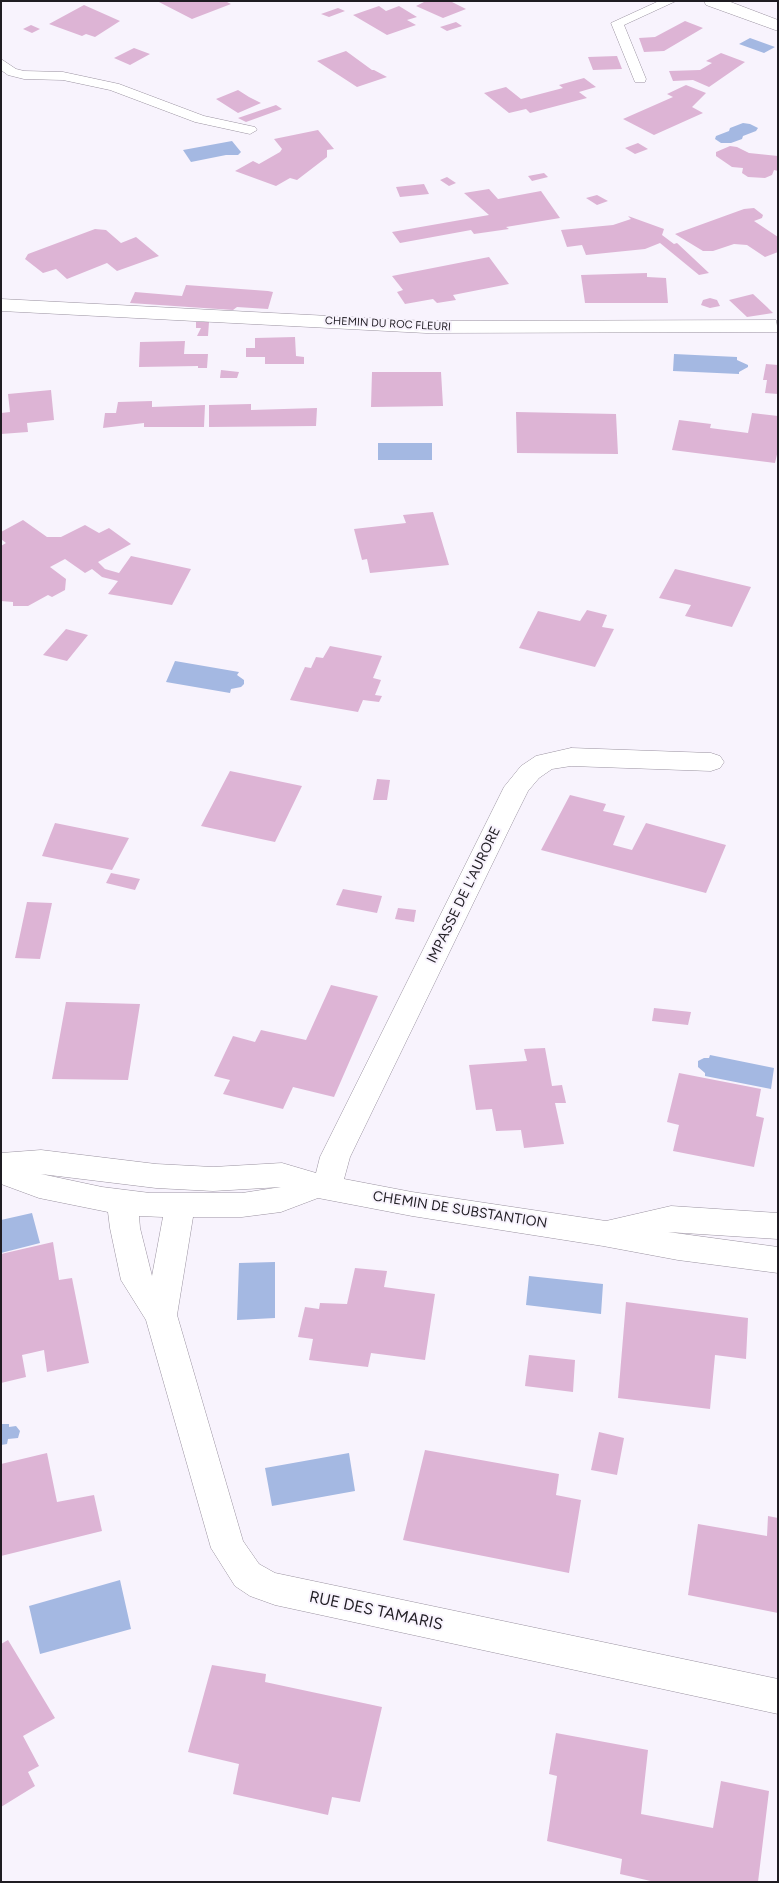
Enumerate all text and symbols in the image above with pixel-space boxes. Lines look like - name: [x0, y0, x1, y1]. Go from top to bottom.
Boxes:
- street label: CHEMIN DU ROC FLEURI: [325, 314, 451, 334]
- street label: IMPASSE DE L'AURORE: [424, 824, 504, 966]
- street label: CHEMIN DE SUBSTANTION: [372, 1188, 548, 1232]
- street label: RUE DES TAMARIS: [307, 1587, 445, 1635]

